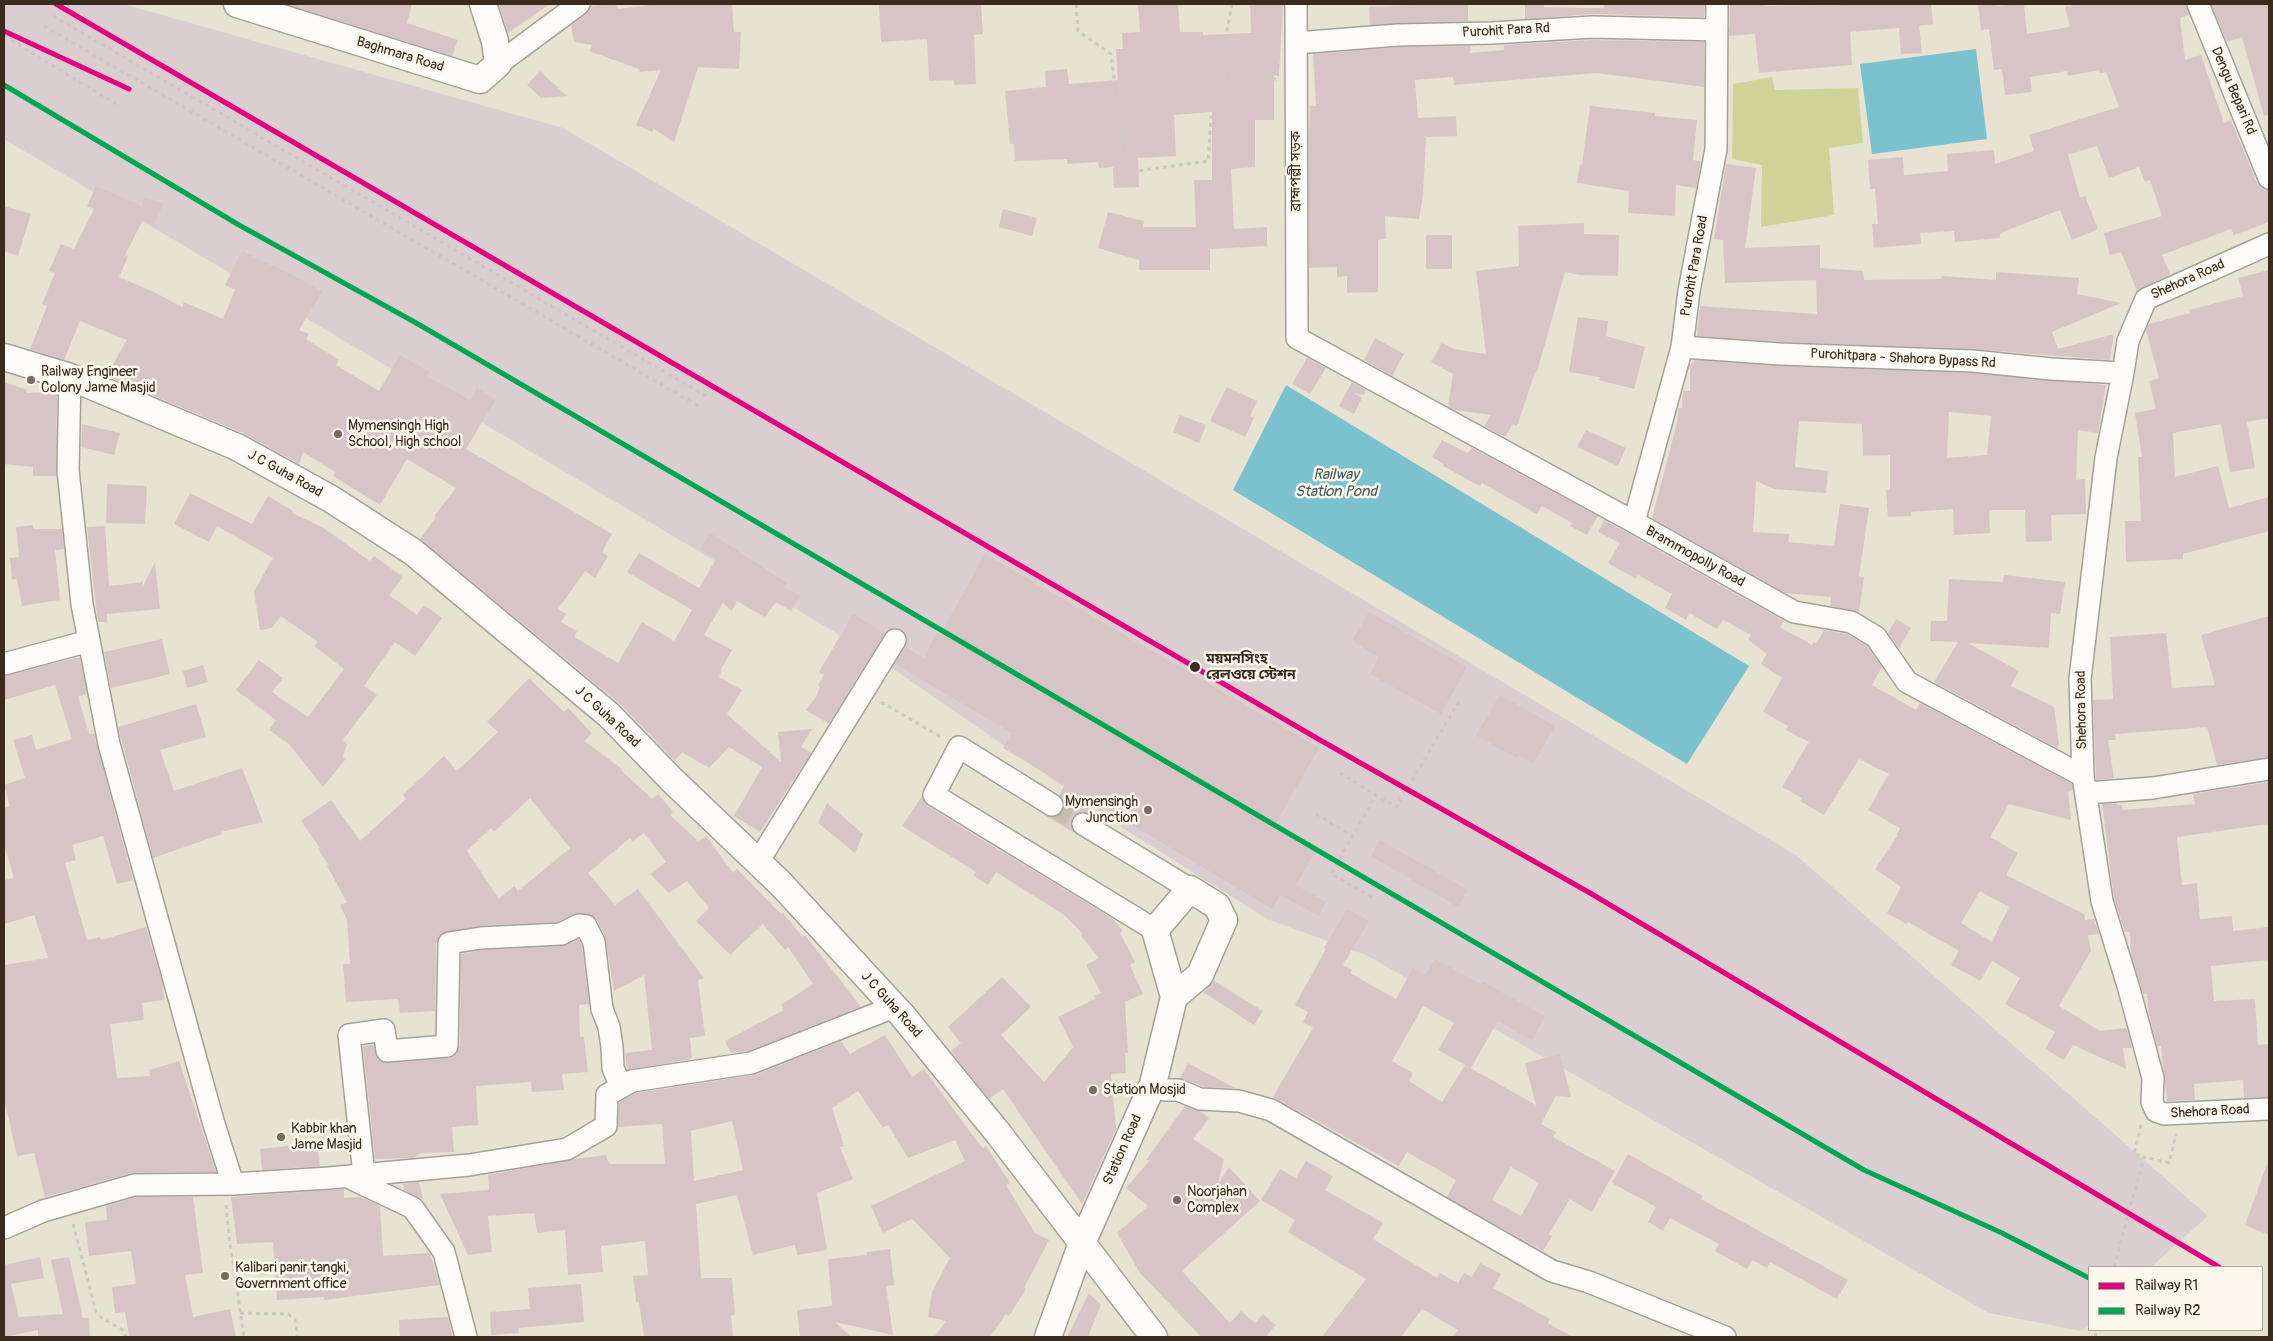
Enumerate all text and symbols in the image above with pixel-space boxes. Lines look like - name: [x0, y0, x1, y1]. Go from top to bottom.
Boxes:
- street label: Purohit Para Rd: [1462, 20, 1550, 42]
- street label: Baghmara Road: [354, 34, 446, 76]
- street label: Dengu Bepari Rd: [2207, 45, 2259, 137]
- street label: ব্রাহ্মপল্লী সড়ক: [1288, 131, 1304, 211]
- street label: Purohit Para Road: [1678, 214, 1712, 318]
- street label: Shehora Road: [2148, 256, 2228, 304]
- street label: Purohitpara - Shahora Bypass Rd: [1810, 346, 1996, 372]
- place label: Railway Engineer Colony Jame Masjid: [41, 364, 156, 397]
- marker: Railway Engineer Colony Jame Masjid: [25, 374, 37, 386]
- place label: Mymensingh High School, High school: [348, 418, 461, 451]
- marker: Mymensingh High School, High school: [332, 428, 344, 440]
- street label: J C Guha Road: [245, 447, 325, 501]
- water label: Railway Station Pond: [1295, 466, 1377, 501]
- street label: Brammopolly Road: [1642, 523, 1748, 591]
- place label: ময়মনসিংহ রেলওয়ে স্টেশন: [1206, 651, 1296, 684]
- marker: ময়মনসিংহ রেলওয়ে স্টেশন: [1188, 660, 1202, 674]
- street label: Shehora Road: [2073, 670, 2091, 750]
- street label: J C Guha Road: [571, 683, 643, 751]
- place label: Mymensingh Junction: [1065, 794, 1138, 826]
- marker: Mymensingh Junction: [1142, 804, 1154, 816]
- street label: J C Guha Road: [857, 969, 925, 1041]
- place label: Station Mosjid: [1103, 1082, 1186, 1098]
- marker: Station Mosjid: [1087, 1084, 1099, 1096]
- street label: Shehora Road: [2170, 1102, 2250, 1122]
- street label: Station Road: [1100, 1112, 1146, 1188]
- place label: Kabbir khan Jame Masjid: [291, 1121, 362, 1154]
- marker: Kabbir khan Jame Masjid: [275, 1131, 287, 1143]
- place label: Noorjahan Complex: [1187, 1184, 1247, 1216]
- marker: Noorjahan Complex: [1171, 1194, 1183, 1206]
- place label: Kalibari panir tangki, Government office: [235, 1260, 349, 1292]
- legend: [2088, 1266, 2263, 1331]
- marker: Kalibari panir tangki, Government office: [219, 1270, 231, 1282]
- text: Railway R1: [2135, 1276, 2198, 1295]
- text: Railway R2: [2135, 1301, 2201, 1320]

